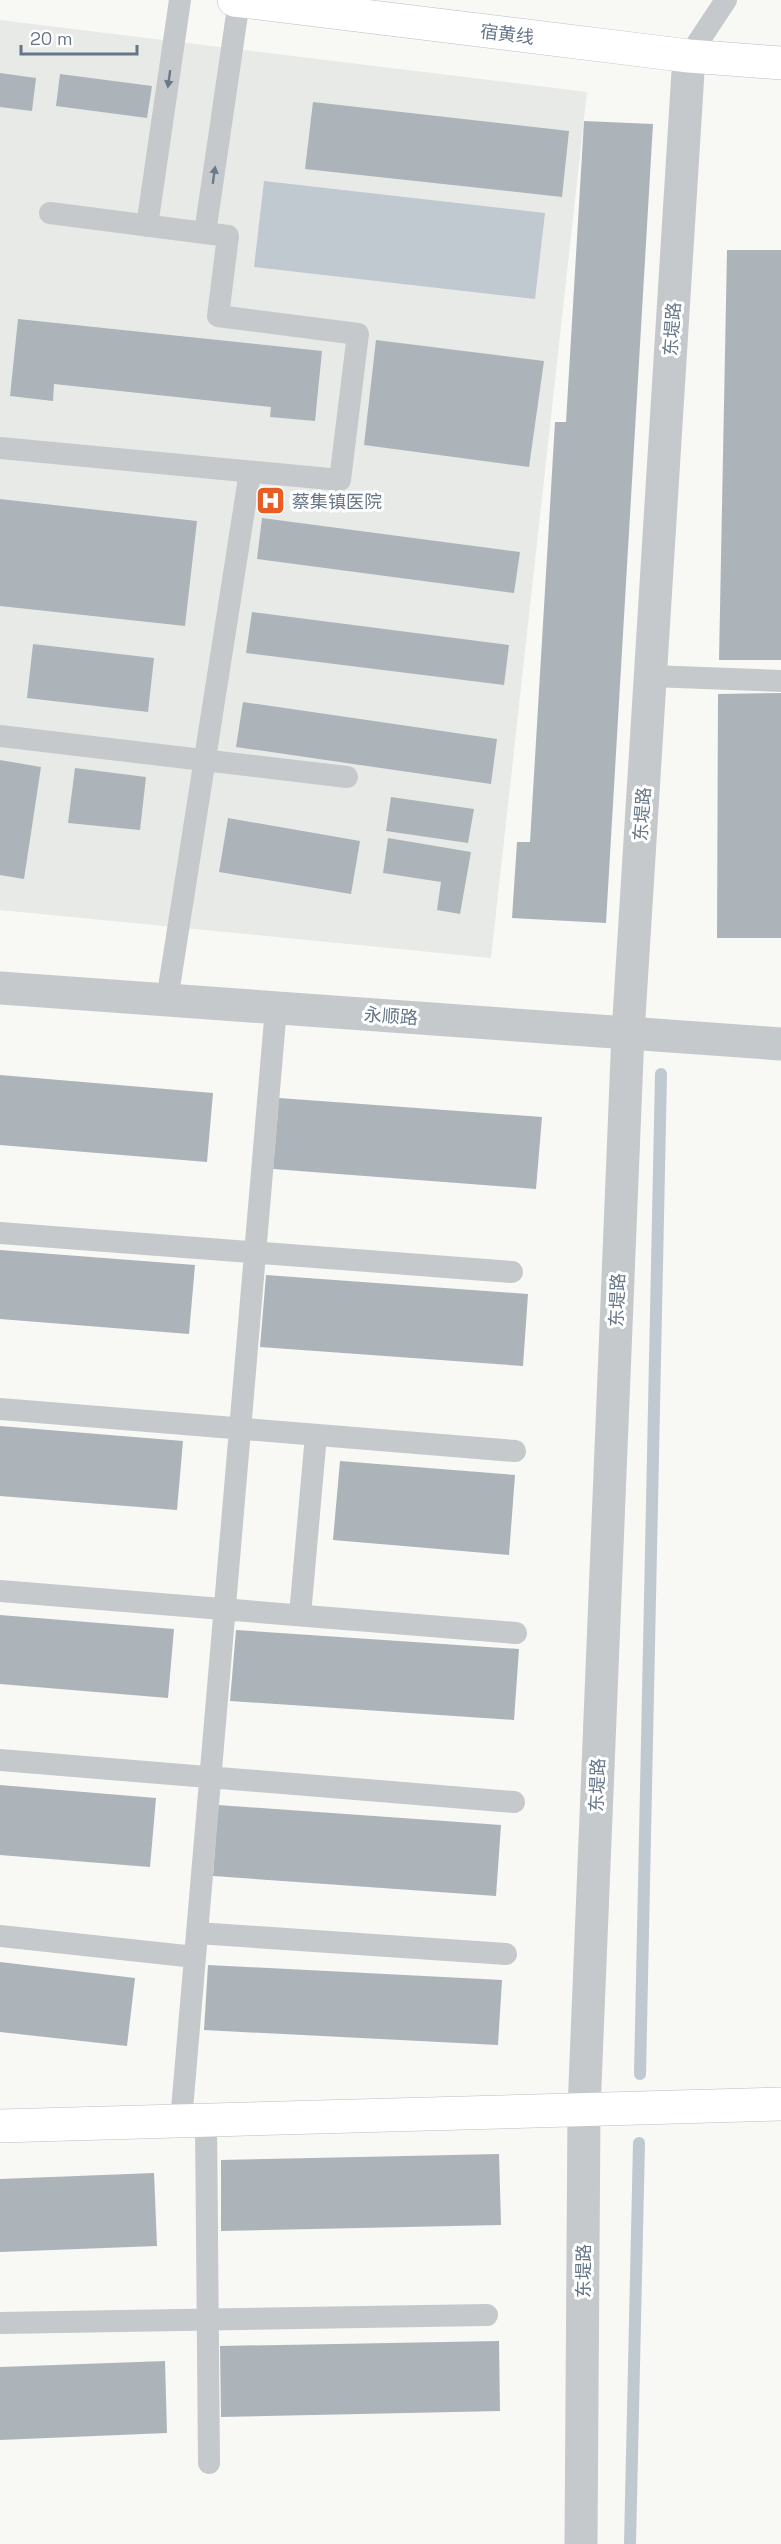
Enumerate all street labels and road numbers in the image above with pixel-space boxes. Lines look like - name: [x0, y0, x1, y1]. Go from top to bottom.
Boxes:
- street label: 宿黄线: [479, 19, 535, 49]
- street label: 东堤路: [659, 301, 685, 357]
- street label: 东堤路: [629, 786, 655, 842]
- street label: 永顺路: [363, 1003, 419, 1029]
- street label: 东堤路: [605, 1273, 629, 1327]
- street label: 东堤路: [585, 1758, 609, 1812]
- street label: 东堤路: [572, 2244, 595, 2298]

